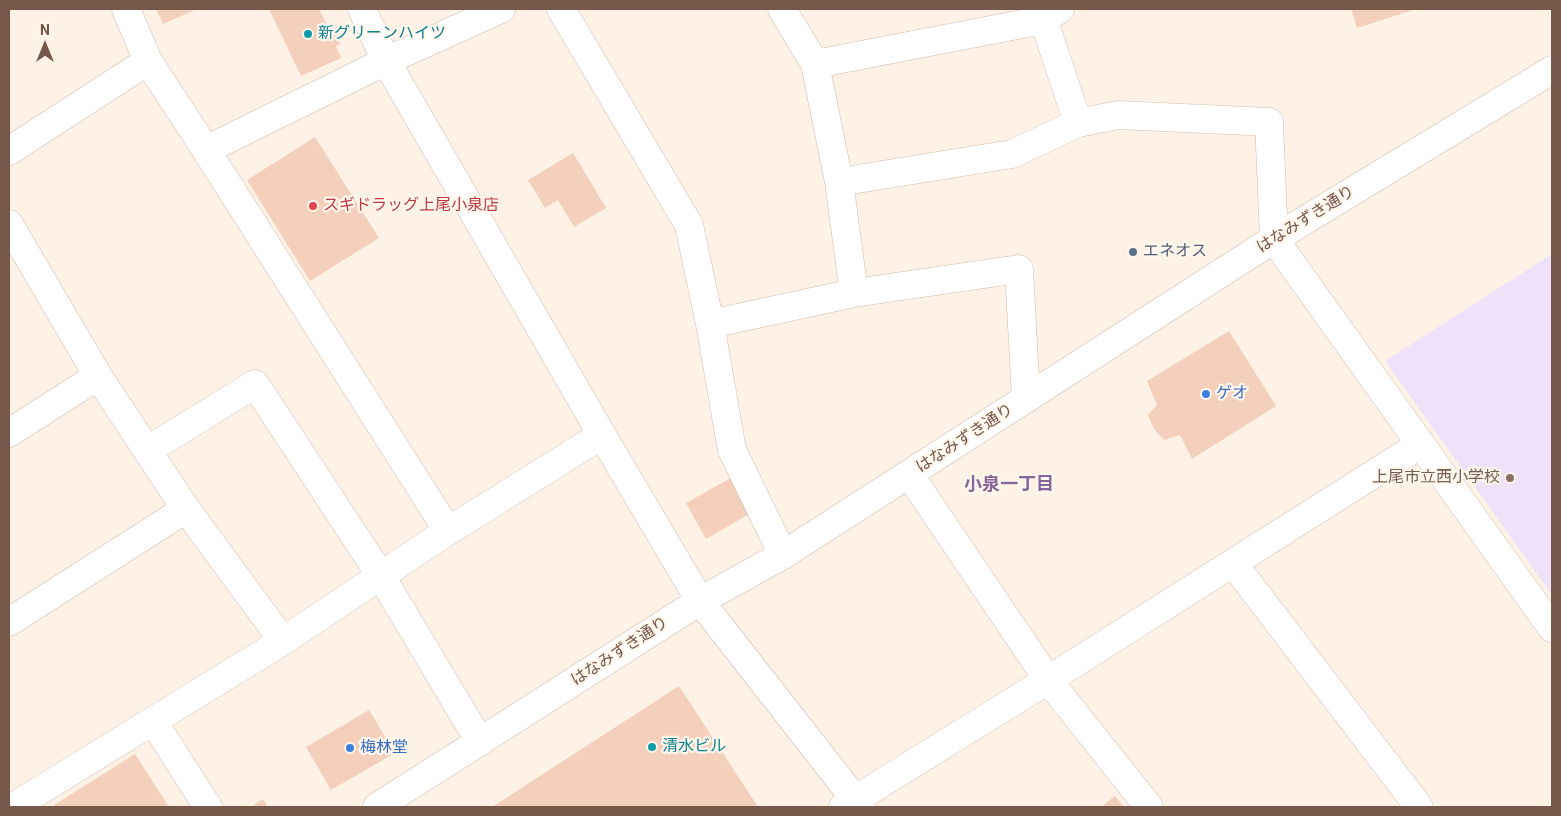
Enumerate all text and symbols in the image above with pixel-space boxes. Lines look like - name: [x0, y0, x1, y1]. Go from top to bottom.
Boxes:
- north arrow: [20, 20, 70, 70]
- text: N: [40, 22, 50, 38]
- place label: 新グリーンハイツ: [318, 24, 446, 44]
- marker: 新グリーンハイツ: [302, 28, 314, 40]
- street label: はなみずき通り: [1253, 182, 1359, 258]
- place label: スギドラッグ上尾小泉店: [323, 196, 499, 216]
- marker: スギドラッグ上尾小泉店: [307, 200, 319, 212]
- place label: エネオス: [1143, 242, 1207, 262]
- marker: エネオス: [1127, 246, 1139, 258]
- place label: ゲオ: [1216, 384, 1248, 404]
- marker: ゲオ: [1200, 388, 1212, 400]
- street label: はなみずき通り: [913, 400, 1017, 478]
- place label: 上尾市立西小学校: [1372, 468, 1500, 488]
- marker: 上尾市立西小学校: [1504, 472, 1516, 484]
- district label: 小泉一丁目: [964, 474, 1054, 496]
- street label: はなみずき通り: [568, 613, 672, 691]
- place label: 清水ビル: [662, 737, 726, 757]
- place label: 梅林堂: [360, 738, 408, 758]
- marker: 清水ビル: [646, 741, 658, 753]
- marker: 梅林堂: [344, 742, 356, 754]

